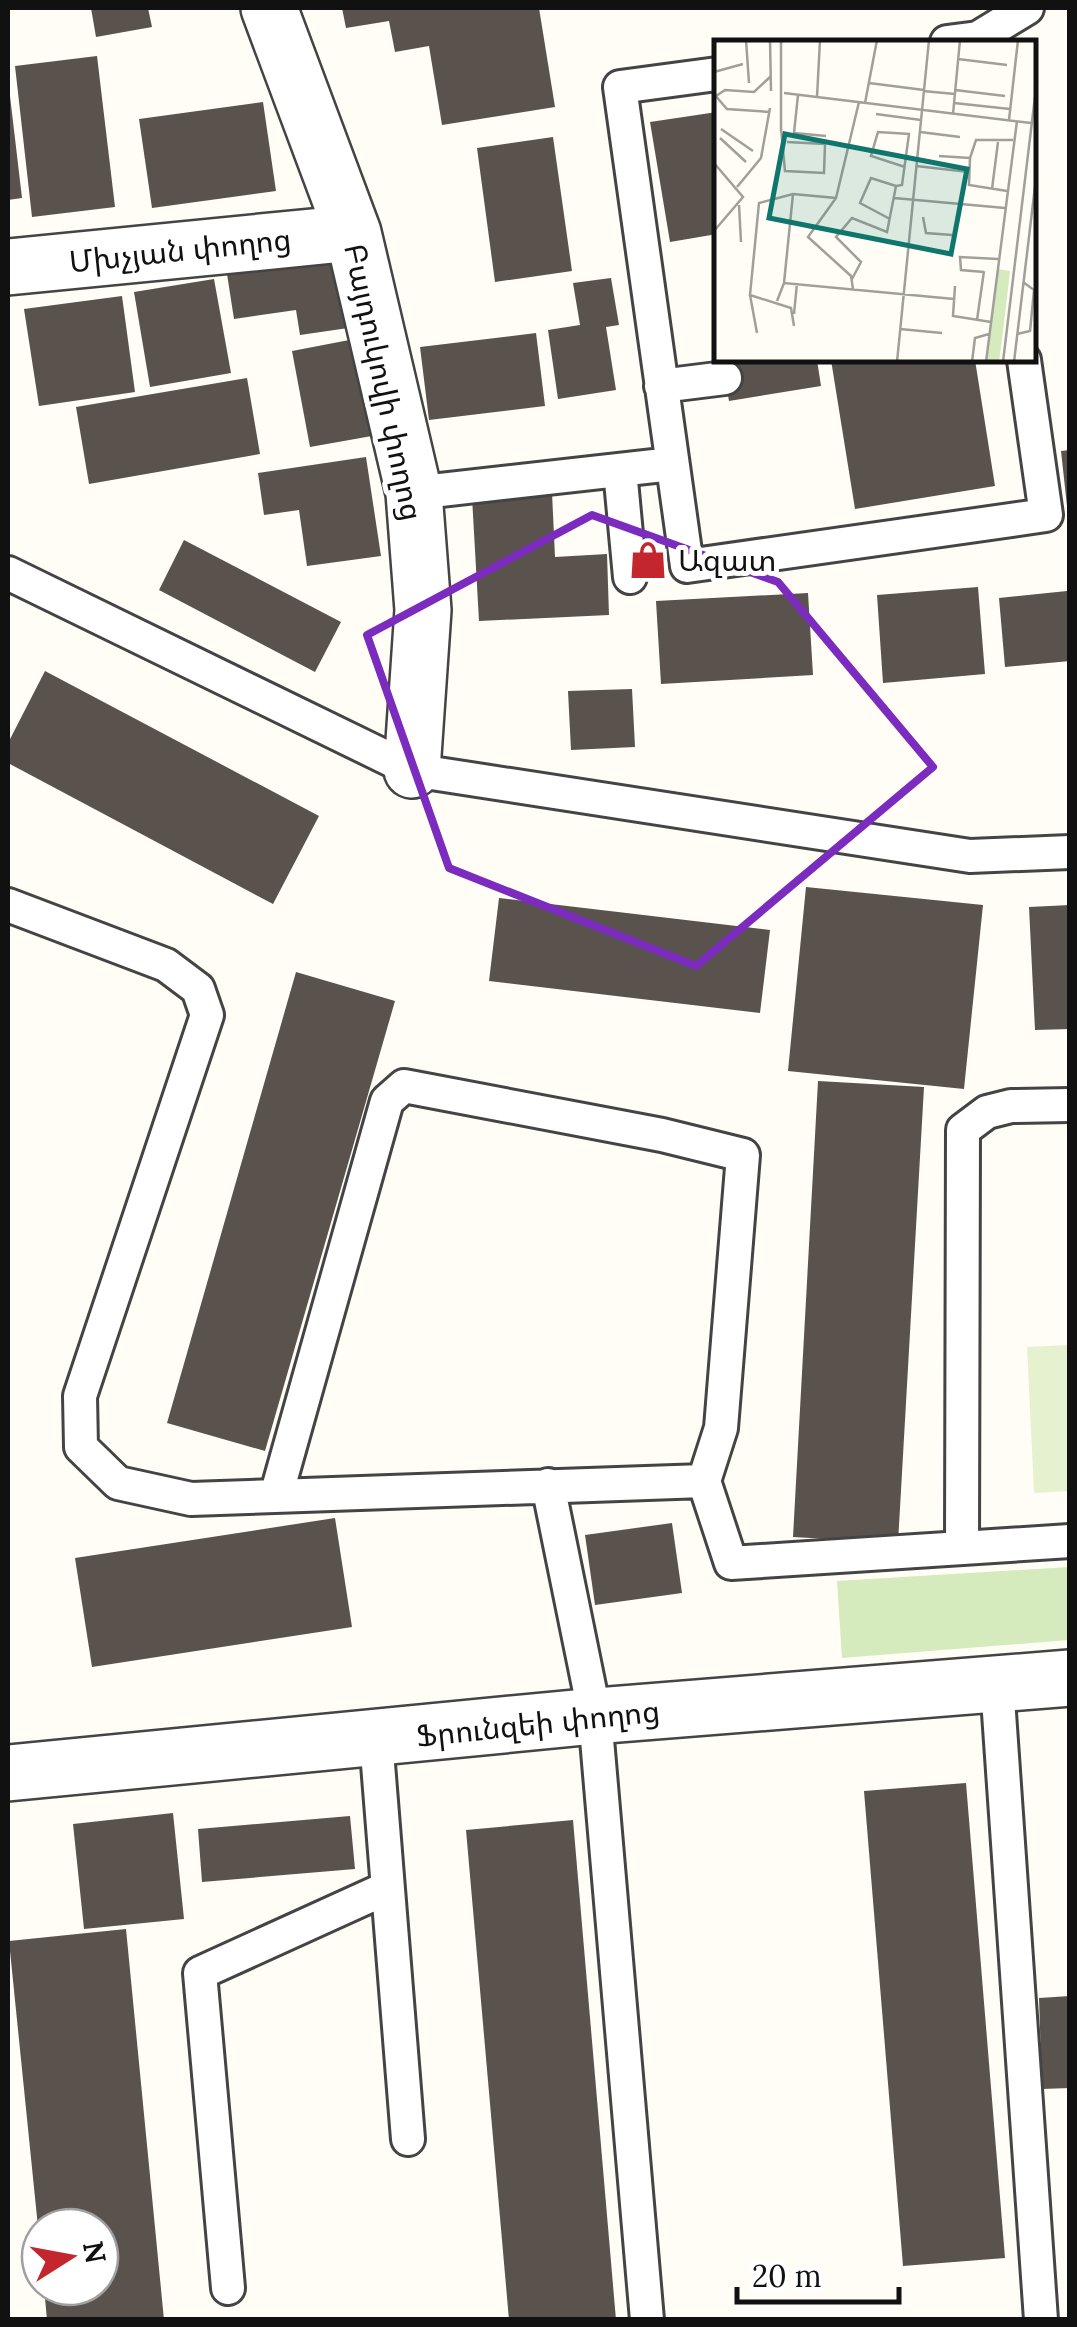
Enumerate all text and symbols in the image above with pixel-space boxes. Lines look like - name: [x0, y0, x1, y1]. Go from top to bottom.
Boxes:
- inset map: [714, 40, 1037, 362]
- street label: Մխչյան փողոց: [67, 219, 293, 281]
- street label: Բայդուկովի փողոց: [336, 240, 432, 524]
- shop icon: Ազատ: [627, 539, 669, 581]
- place label: Ազատ: [678, 541, 776, 579]
- street label: Ֆրունզեի փողոց: [414, 1691, 662, 1755]
- north arrow: [20, 2207, 120, 2307]
- text: N: [75, 2238, 114, 2266]
- scale bar: [737, 2242, 900, 2304]
- text: 20 m: [752, 2257, 821, 2295]

